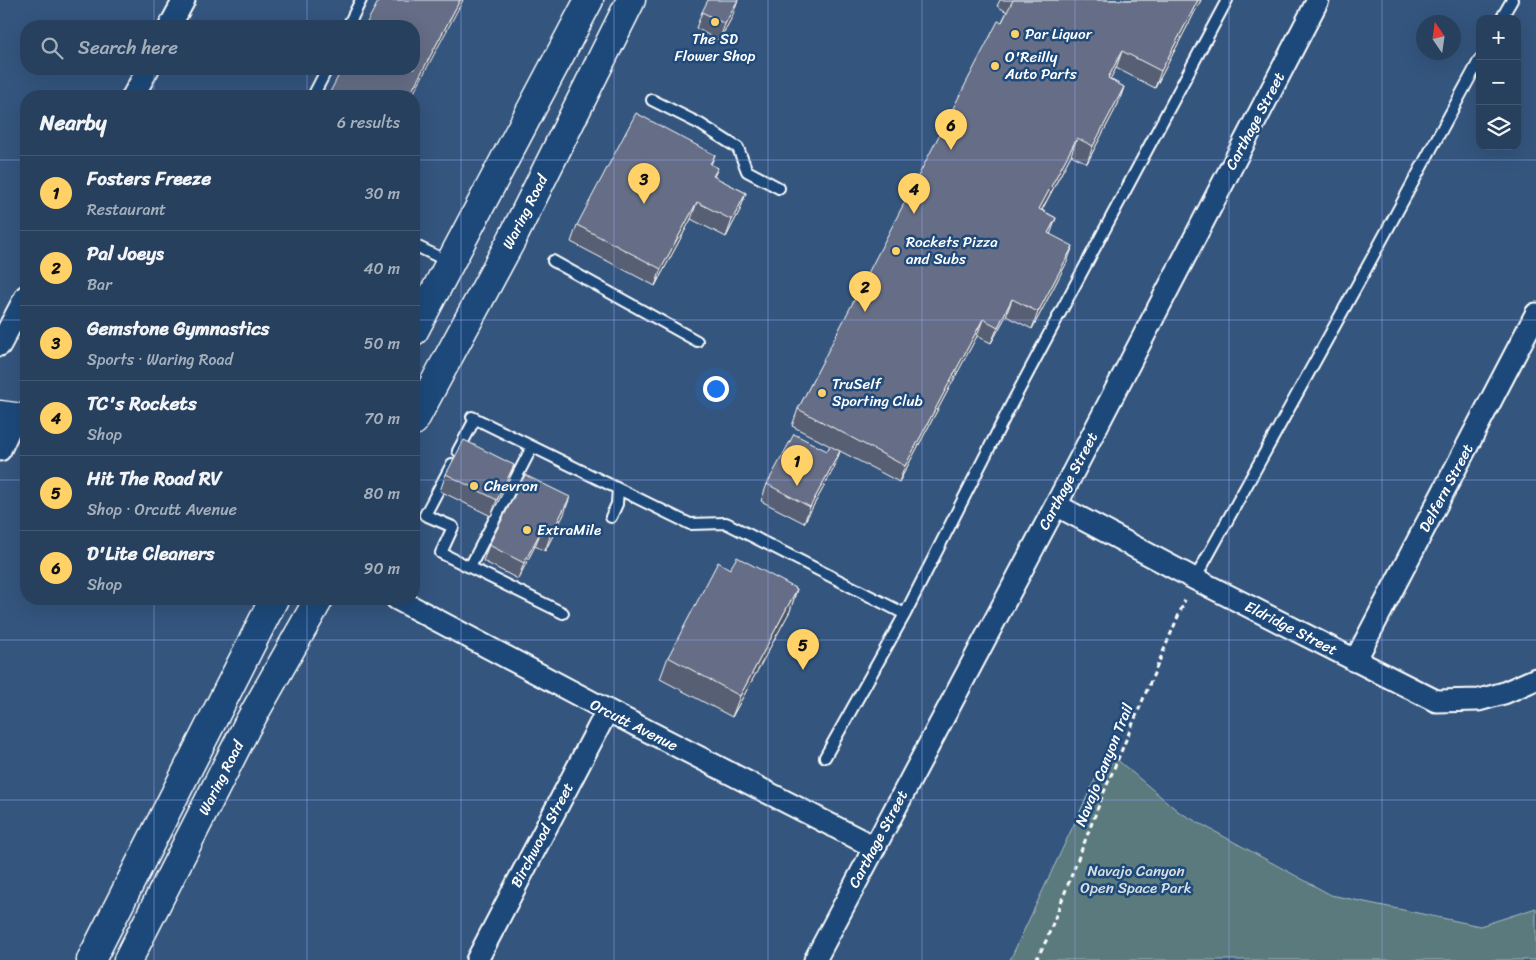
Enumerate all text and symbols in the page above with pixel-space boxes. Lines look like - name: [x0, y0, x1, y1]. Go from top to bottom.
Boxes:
- north arrow: [1416, 15, 1461, 60]
- map controls: [1476, 15, 1521, 150]
- button: +: [1476, 15, 1521, 60]
- marker: The SD Flower Shop: [709, 16, 721, 28]
- search box: [20, 20, 420, 75]
- place label: Par Liquor: [1025, 21, 1093, 47]
- place label: The SD Flower Shop: [675, 26, 755, 69]
- marker: Par Liquor: [1009, 28, 1021, 40]
- text: Search here: [78, 31, 178, 64]
- icon: search: [38, 34, 66, 62]
- place label: O'Reilly Auto Parts: [1004, 44, 1077, 87]
- marker: O'Reilly Auto Parts: [989, 60, 1001, 72]
- button: −: [1476, 60, 1521, 105]
- street label: Carthage Street: [1218, 67, 1292, 175]
- text: Nearby: [40, 104, 106, 142]
- button: layers: [1476, 105, 1521, 150]
- text: 6 results: [337, 108, 400, 137]
- pin: 6: [935, 109, 967, 150]
- text: Fosters Freeze: [87, 162, 211, 195]
- pin: 3: [628, 163, 660, 204]
- street label: Waring Road: [495, 169, 555, 254]
- pin: 4: [898, 173, 930, 214]
- text: 1: [53, 179, 59, 208]
- text: 30 m: [365, 179, 400, 208]
- text: Restaurant: [87, 195, 166, 224]
- place label: Rockets Pizza and Subs: [906, 229, 998, 272]
- text: Pal Joeys: [87, 237, 164, 270]
- marker: Rockets Pizza and Subs: [890, 245, 902, 257]
- text: 2: [51, 254, 61, 283]
- text: 40 m: [363, 254, 400, 283]
- text: Bar: [87, 270, 112, 299]
- pin: 2: [849, 271, 881, 312]
- text: Gemstone Gymnastics: [87, 312, 270, 345]
- text: 3: [52, 329, 60, 358]
- text: 50 m: [364, 329, 400, 358]
- text: Sports · Waring Road: [87, 345, 233, 374]
- place label: TruSelf Sporting Club: [832, 371, 923, 414]
- your location: [703, 376, 729, 402]
- text: TC's Rockets: [87, 387, 197, 420]
- marker: TruSelf Sporting Club: [816, 387, 828, 399]
- text: 4: [51, 404, 61, 433]
- text: 70 m: [364, 404, 400, 433]
- text: Shop: [87, 420, 122, 449]
- street label: Carthage Street: [1031, 427, 1105, 535]
- street label: Delfern Street: [1412, 439, 1481, 537]
- pin: 1: [781, 445, 813, 486]
- text: Hit The Road RV: [87, 462, 222, 495]
- place label: Chevron: [484, 473, 538, 499]
- text: 5: [51, 479, 61, 508]
- text: 80 m: [364, 479, 400, 508]
- marker: Chevron: [468, 480, 480, 492]
- text: Shop · Orcutt Avenue: [87, 495, 237, 524]
- place label: ExtraMile: [537, 517, 601, 543]
- marker: ExtraMile: [521, 524, 533, 536]
- text: D'Lite Cleaners: [87, 537, 215, 570]
- text: 6: [51, 554, 61, 583]
- text: 90 m: [364, 554, 400, 583]
- text: Shop: [87, 570, 122, 599]
- street label: Eldridge Street: [1240, 593, 1342, 663]
- pin: 5: [787, 629, 819, 670]
- street label: Orcutt Avenue: [585, 692, 683, 758]
- street label: Navajo Canyon Trail: [1067, 699, 1141, 830]
- street label: Waring Road: [191, 735, 251, 820]
- street label: Birchwood Street: [503, 777, 581, 892]
- street label: Carthage Street: [841, 785, 915, 893]
- park label: Navajo Canyon Open Space Park: [1080, 858, 1192, 901]

